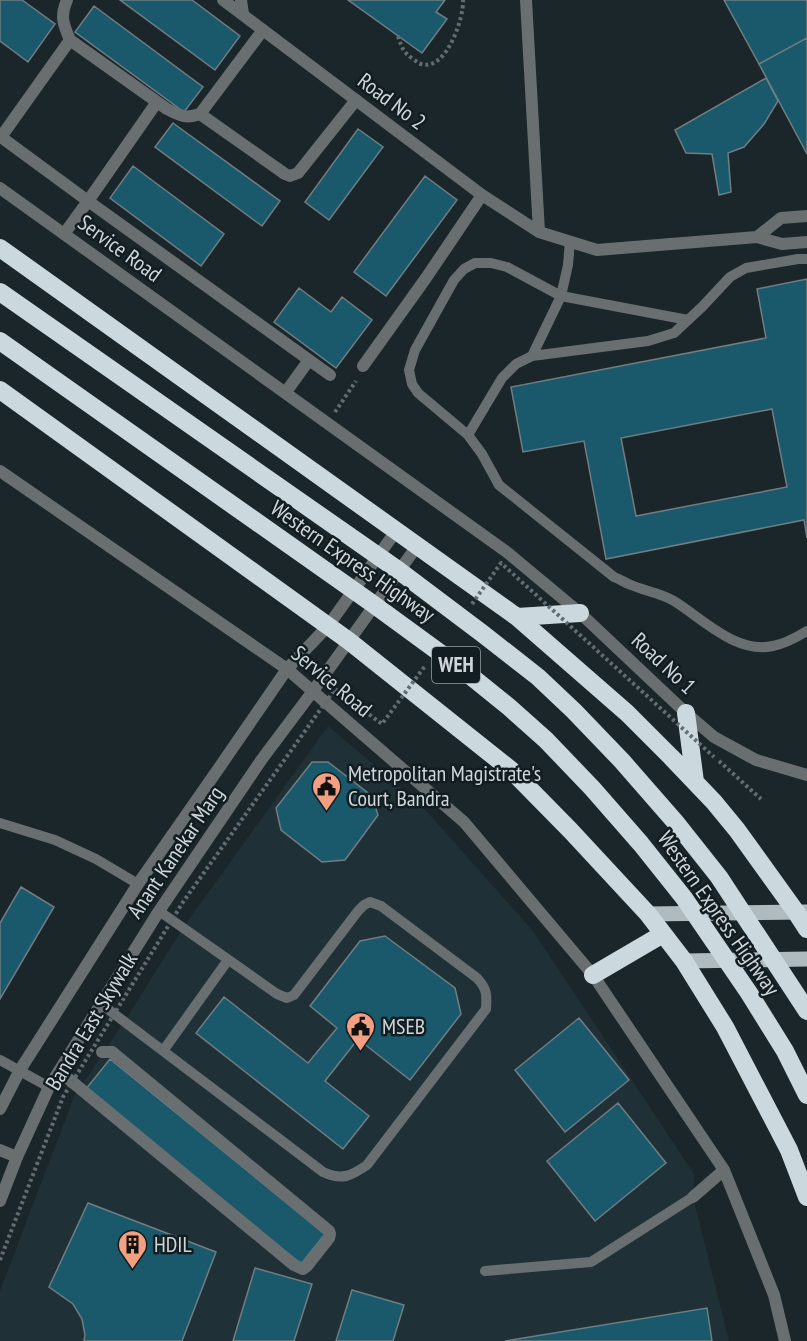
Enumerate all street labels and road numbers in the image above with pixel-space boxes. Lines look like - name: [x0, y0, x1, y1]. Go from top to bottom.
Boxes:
- street label: Road No 2: [352, 66, 432, 136]
- street label: Service Road: [73, 208, 167, 288]
- street label: Western Express Highway: [265, 494, 441, 629]
- street label: Road No 1: [626, 626, 702, 700]
- street label: Service Road: [286, 639, 378, 723]
- road number: WEH: [432, 647, 480, 683]
- street label: Anant Kanekar Marg: [120, 781, 230, 923]
- street label: Western Express Highway: [652, 825, 787, 1001]
- street label: Bandra East Skywalk: [39, 946, 143, 1095]

